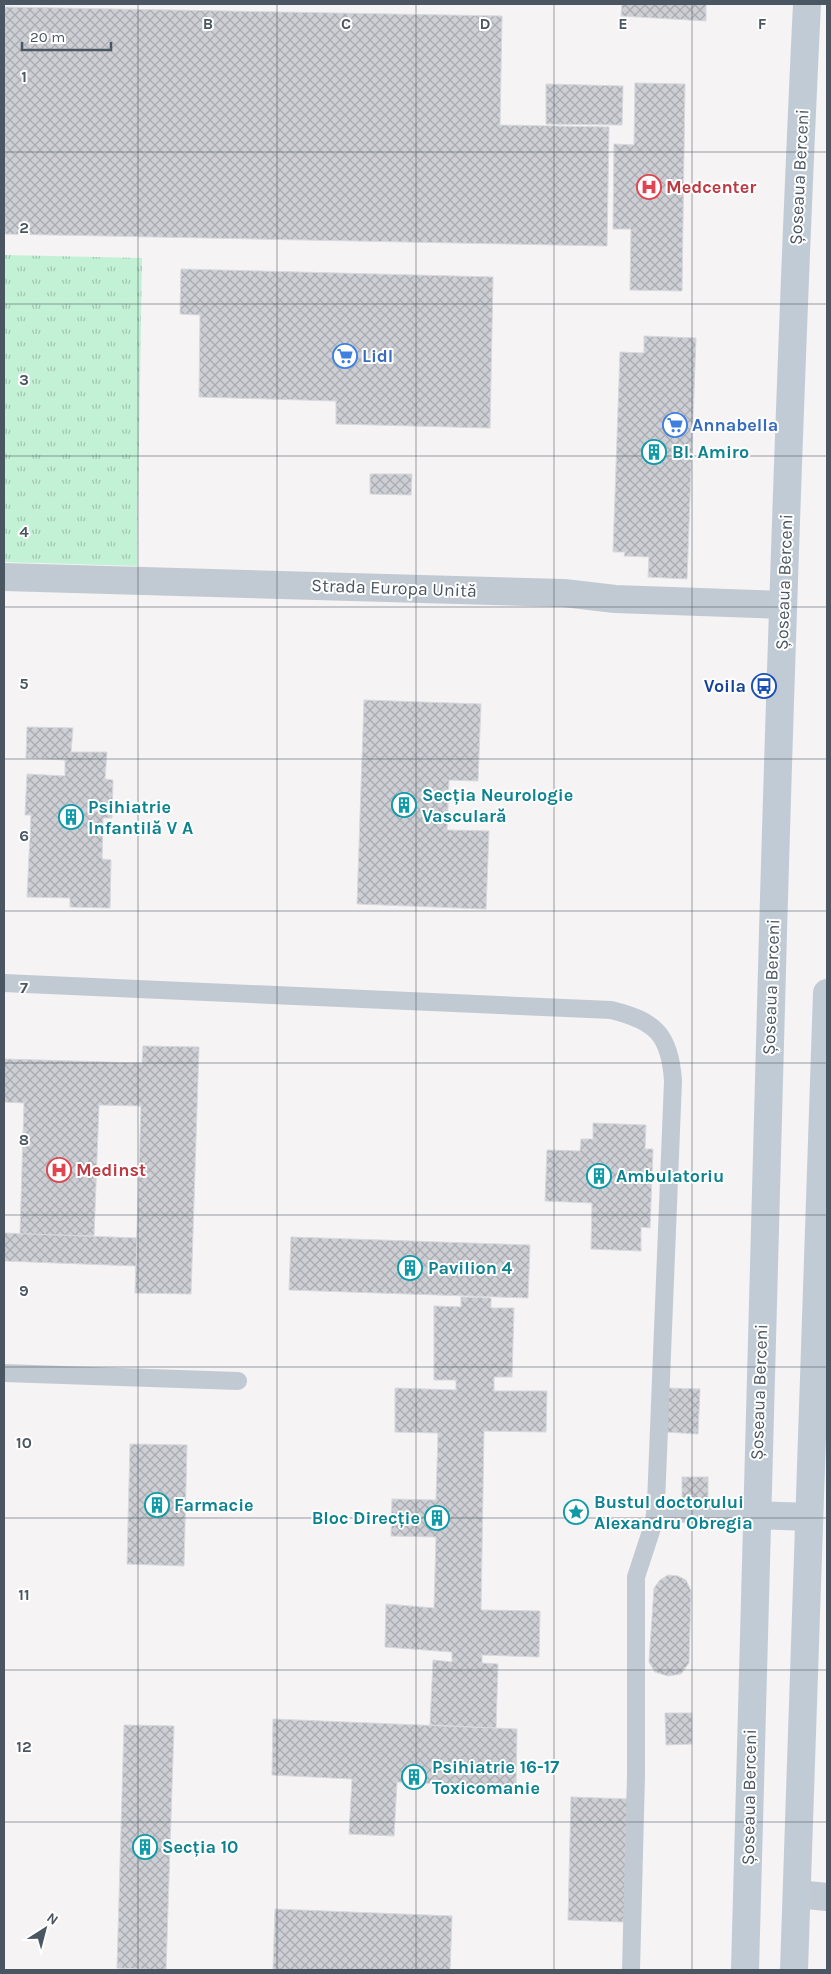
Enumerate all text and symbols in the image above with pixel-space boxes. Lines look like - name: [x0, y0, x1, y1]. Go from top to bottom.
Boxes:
- text: B: [203, 14, 213, 33]
- text: C: [341, 14, 351, 33]
- text: D: [480, 14, 491, 33]
- text: E: [618, 14, 628, 33]
- text: F: [758, 14, 767, 33]
- scale bar: [22, 20, 111, 52]
- text: 20 m: [30, 28, 65, 46]
- text: 1: [21, 67, 27, 86]
- street label: Șoseaua Berceni: [784, 108, 814, 246]
- hospital icon: Medcenter: [636, 174, 662, 200]
- place label: Medcenter: [666, 176, 756, 198]
- text: 2: [19, 218, 29, 237]
- supermarket icon: Lidl: [332, 343, 358, 369]
- place label: Lidl: [362, 345, 393, 367]
- text: 3: [19, 370, 29, 389]
- supermarket icon: Annabella: [662, 412, 688, 438]
- place label: Annabella: [692, 414, 778, 436]
- building icon: Bl. Amiro: [641, 439, 667, 465]
- place label: Bl. Amiro: [672, 441, 749, 463]
- street label: Șoseaua Berceni: [771, 514, 797, 650]
- text: 4: [19, 522, 29, 541]
- street label: Strada Europa Unită: [311, 574, 477, 602]
- bus stop icon: Voila: [751, 673, 777, 699]
- text: 5: [19, 674, 29, 693]
- place label: Voila: [704, 675, 746, 697]
- place label: Secția Neurologie Vasculară: [422, 784, 573, 827]
- building icon: Secția Neurologie Vasculară: [391, 792, 417, 818]
- place label: Psihiatrie Infantilă V A: [88, 796, 193, 839]
- building icon: Psihiatrie Infantilă V A: [58, 804, 84, 830]
- text: 6: [19, 826, 29, 845]
- street label: Șoseaua Berceni: [758, 919, 784, 1055]
- text: 7: [20, 978, 28, 997]
- text: 8: [19, 1130, 29, 1149]
- hospital icon: Medinst: [46, 1157, 72, 1183]
- place label: Medinst: [76, 1159, 146, 1181]
- building icon: Ambulatoriu: [586, 1163, 612, 1189]
- place label: Ambulatoriu: [616, 1165, 724, 1187]
- building icon: Pavilion 4: [397, 1255, 423, 1281]
- place label: Pavilion 4: [428, 1257, 513, 1279]
- text: 9: [19, 1281, 29, 1300]
- street label: Șoseaua Berceni: [746, 1324, 772, 1460]
- text: 10: [16, 1433, 32, 1452]
- place label: Bustul doctorului Alexandru Obregia: [594, 1491, 753, 1534]
- building icon: Farmacie: [144, 1492, 170, 1518]
- place label: Farmacie: [174, 1494, 254, 1516]
- place icon: Bustul doctorului Alexandru Obregia: [563, 1499, 589, 1525]
- building icon: Bloc Direcție: [424, 1505, 450, 1531]
- place label: Bloc Direcție: [312, 1507, 420, 1529]
- text: 11: [18, 1585, 30, 1604]
- street label: Șoseaua Berceni: [737, 1729, 761, 1865]
- text: 12: [16, 1737, 32, 1756]
- place label: Psihiatrie 16-17 Toxicomanie: [432, 1756, 559, 1799]
- building icon: Psihiatrie 16-17 Toxicomanie: [401, 1764, 427, 1790]
- building icon: Secția 10: [132, 1834, 158, 1860]
- place label: Secția 10: [162, 1836, 238, 1858]
- north arrow: [20, 1904, 70, 1954]
- text: N: [43, 1909, 61, 1929]

